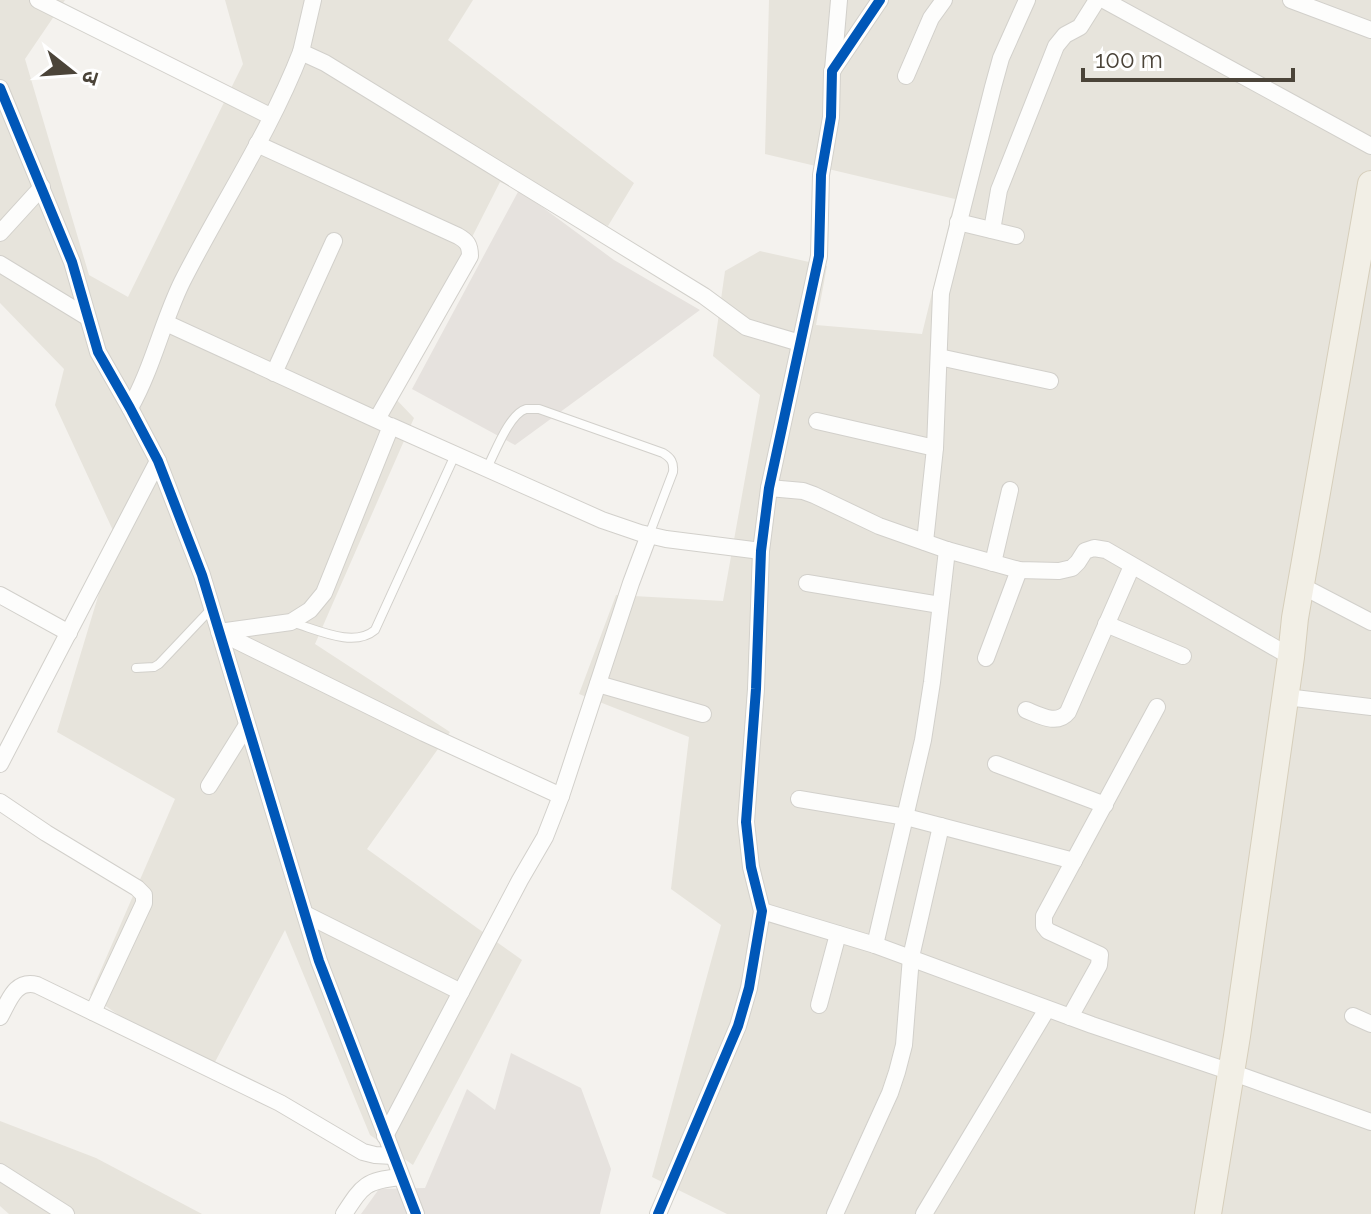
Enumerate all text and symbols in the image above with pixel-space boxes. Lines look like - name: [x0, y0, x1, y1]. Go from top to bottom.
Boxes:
- north arrow: [32, 32, 112, 112]
- scale bar: [1083, 32, 1293, 82]
- text: 100 m: [1095, 45, 1163, 74]
- text: उ: [76, 68, 105, 89]

